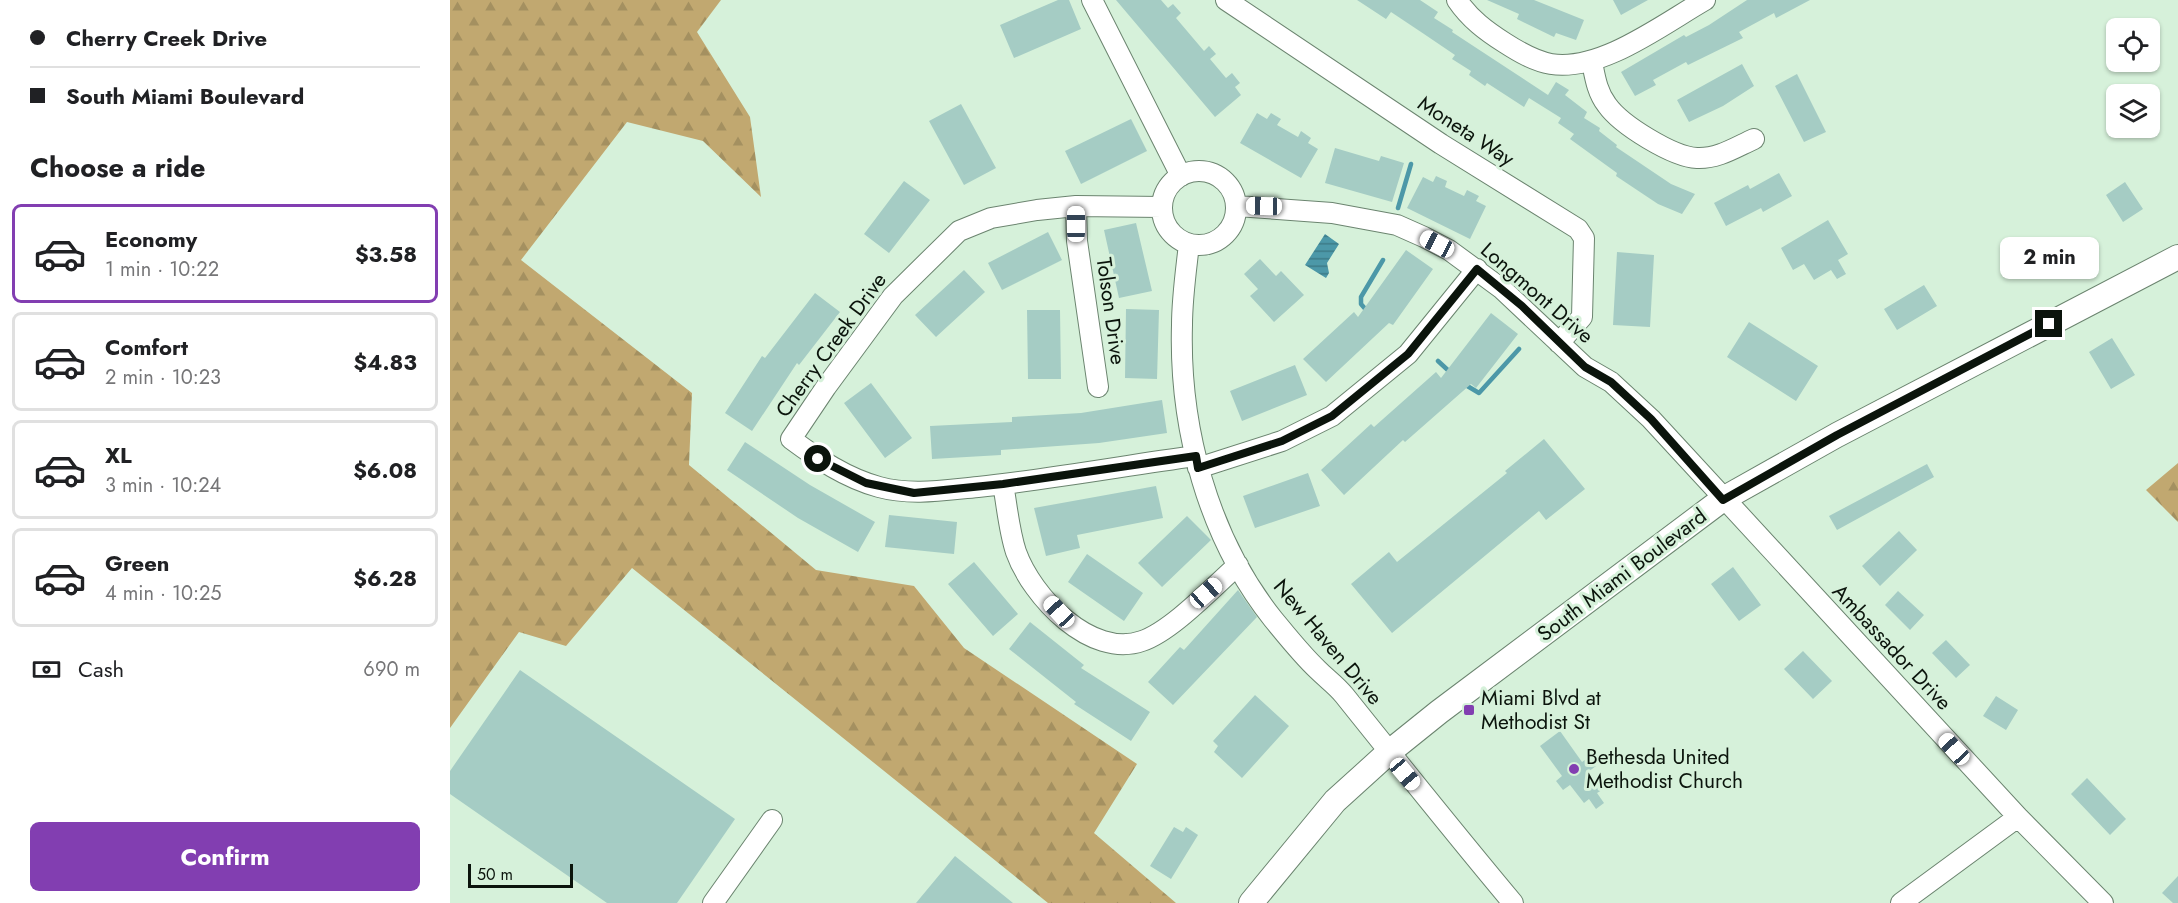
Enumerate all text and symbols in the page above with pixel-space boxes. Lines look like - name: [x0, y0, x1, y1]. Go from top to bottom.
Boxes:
- map controls: [2106, 18, 2160, 138]
- button: locate: [2106, 18, 2160, 72]
- text: Cherry Creek Drive: [66, 22, 267, 54]
- text: South Miami Boulevard: [66, 80, 304, 112]
- button: layers: [2106, 84, 2160, 138]
- street label: Moneta Way: [1412, 89, 1521, 174]
- text: Choose a ride: [30, 148, 205, 187]
- car: [1246, 197, 1282, 215]
- car: [1067, 206, 1085, 242]
- text: Economy: [105, 223, 197, 255]
- icon: car: [33, 227, 87, 281]
- car: [1417, 228, 1457, 260]
- street label: Longmont Drive: [1474, 235, 1600, 351]
- callout: 2 min: [2000, 237, 2098, 279]
- text: $3.58: [355, 238, 417, 270]
- text: 2 min: [2023, 243, 2076, 272]
- text: 1 min · 10:22: [105, 255, 219, 284]
- street label: Tolson Drive: [1089, 255, 1133, 367]
- street label: Cherry Creek Drive: [768, 266, 894, 423]
- route end: [2035, 310, 2062, 337]
- text: Comfort: [105, 331, 188, 363]
- icon: car: [33, 335, 87, 389]
- text: $4.83: [353, 346, 417, 378]
- text: 2 min · 10:23: [105, 363, 221, 392]
- text: XL: [105, 439, 132, 471]
- icon: car: [33, 443, 87, 497]
- route start: [804, 445, 831, 472]
- text: $6.08: [353, 454, 417, 486]
- text: 3 min · 10:24: [105, 471, 221, 500]
- street label: South Miami Boulevard: [1531, 501, 1713, 649]
- text: Green: [105, 547, 169, 579]
- icon: car: [33, 551, 87, 605]
- text: $6.28: [353, 562, 417, 594]
- street label: New Haven Drive: [1266, 573, 1390, 712]
- car: [1187, 574, 1225, 612]
- street label: Ambassador Drive: [1825, 577, 1959, 717]
- text: 4 min · 10:25: [105, 579, 222, 608]
- car: [1040, 593, 1078, 631]
- icon: cash: [30, 653, 63, 686]
- text: Cash: [78, 653, 124, 685]
- text: 690 m: [363, 655, 420, 684]
- place label: Miami Blvd at Methodist St: [1481, 683, 1601, 737]
- marker: Miami Blvd at Methodist St: [1462, 703, 1476, 717]
- car: [1935, 730, 1973, 768]
- place label: Bethesda United Methodist Church: [1586, 742, 1743, 796]
- car: [1387, 754, 1423, 794]
- marker: Bethesda United Methodist Church: [1567, 762, 1581, 776]
- button: Confirm: [30, 822, 420, 891]
- scale bar: [468, 861, 573, 888]
- text: 50 m: [477, 863, 513, 886]

